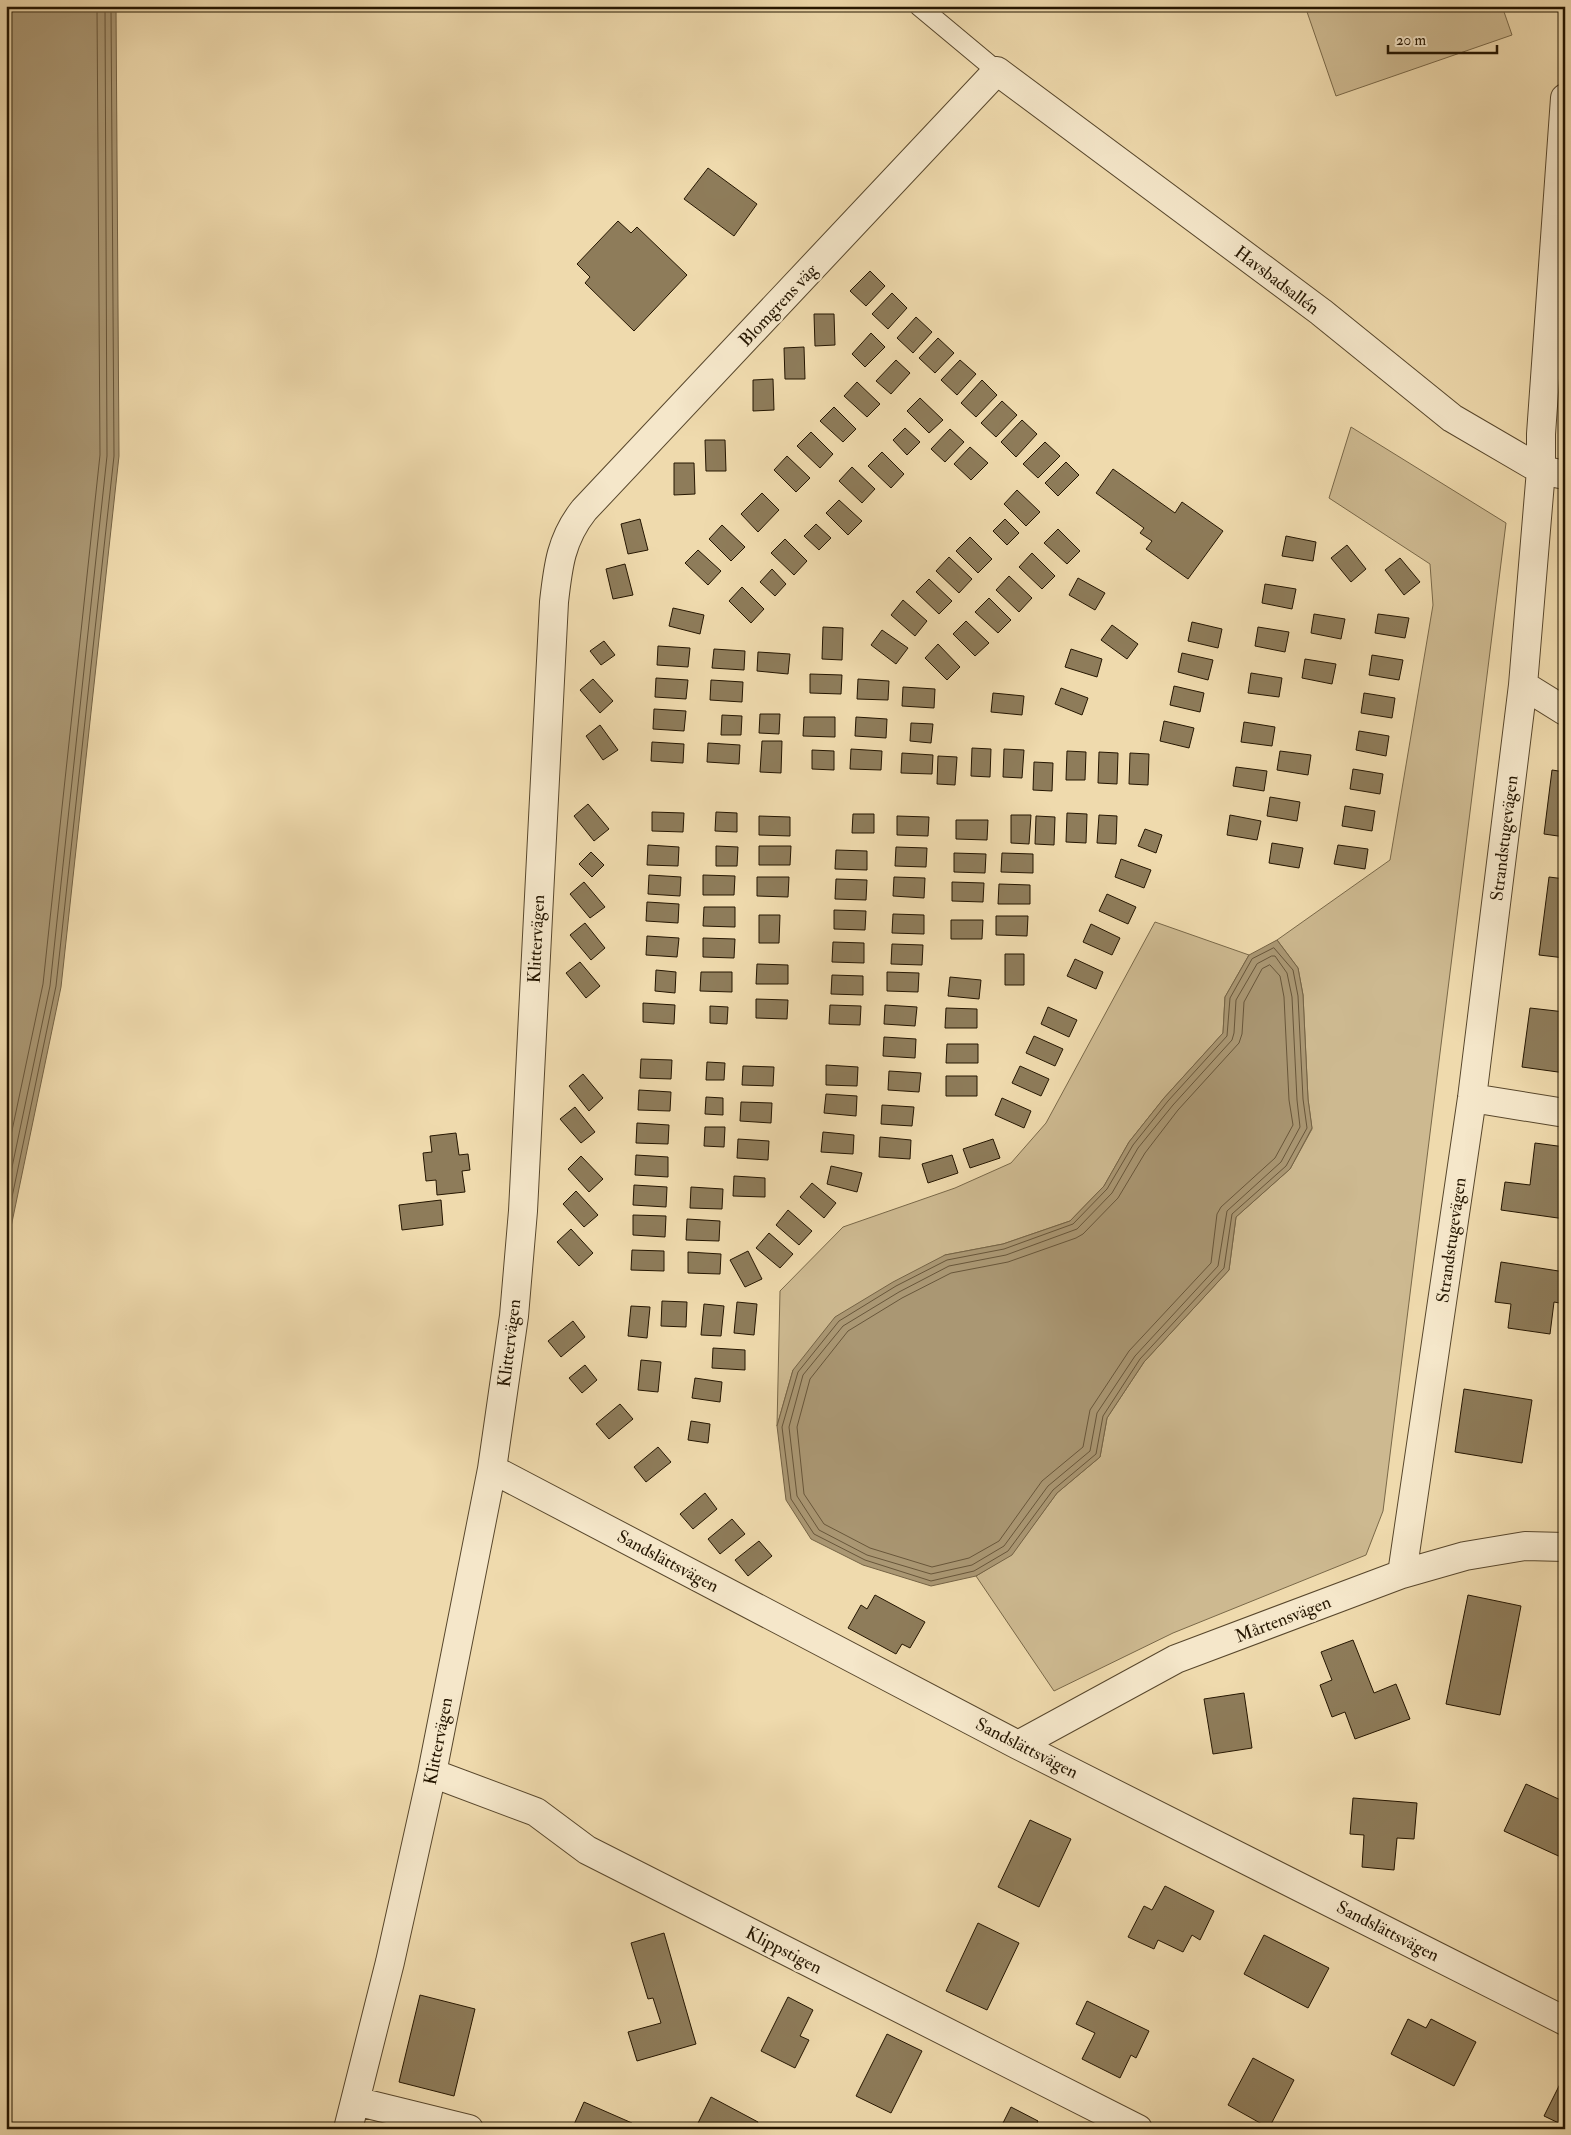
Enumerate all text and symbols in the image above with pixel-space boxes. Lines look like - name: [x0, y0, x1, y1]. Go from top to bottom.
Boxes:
- scale bar: [1388, 22, 1497, 54]
- text: 20 m: [1396, 31, 1426, 50]
- street label: Havsbadsallén: [1230, 241, 1324, 320]
- street label: Blomgrens väg: [734, 258, 823, 352]
- street label: Strandstugevägen: [1485, 774, 1524, 902]
- street label: Klittervägen: [523, 894, 550, 984]
- street label: Strandstugevägen: [1431, 1176, 1472, 1304]
- street label: Klittervägen: [493, 1298, 526, 1388]
- street label: Sandslättsvägen: [613, 1525, 723, 1598]
- street label: Mårtensvägen: [1232, 1591, 1334, 1648]
- street label: Klittervägen: [419, 1695, 458, 1787]
- street label: Sandslättsvägen: [972, 1713, 1082, 1784]
- street label: Sandslättsvägen: [1333, 1896, 1443, 1967]
- street label: Klippstigen: [742, 1921, 826, 1979]

